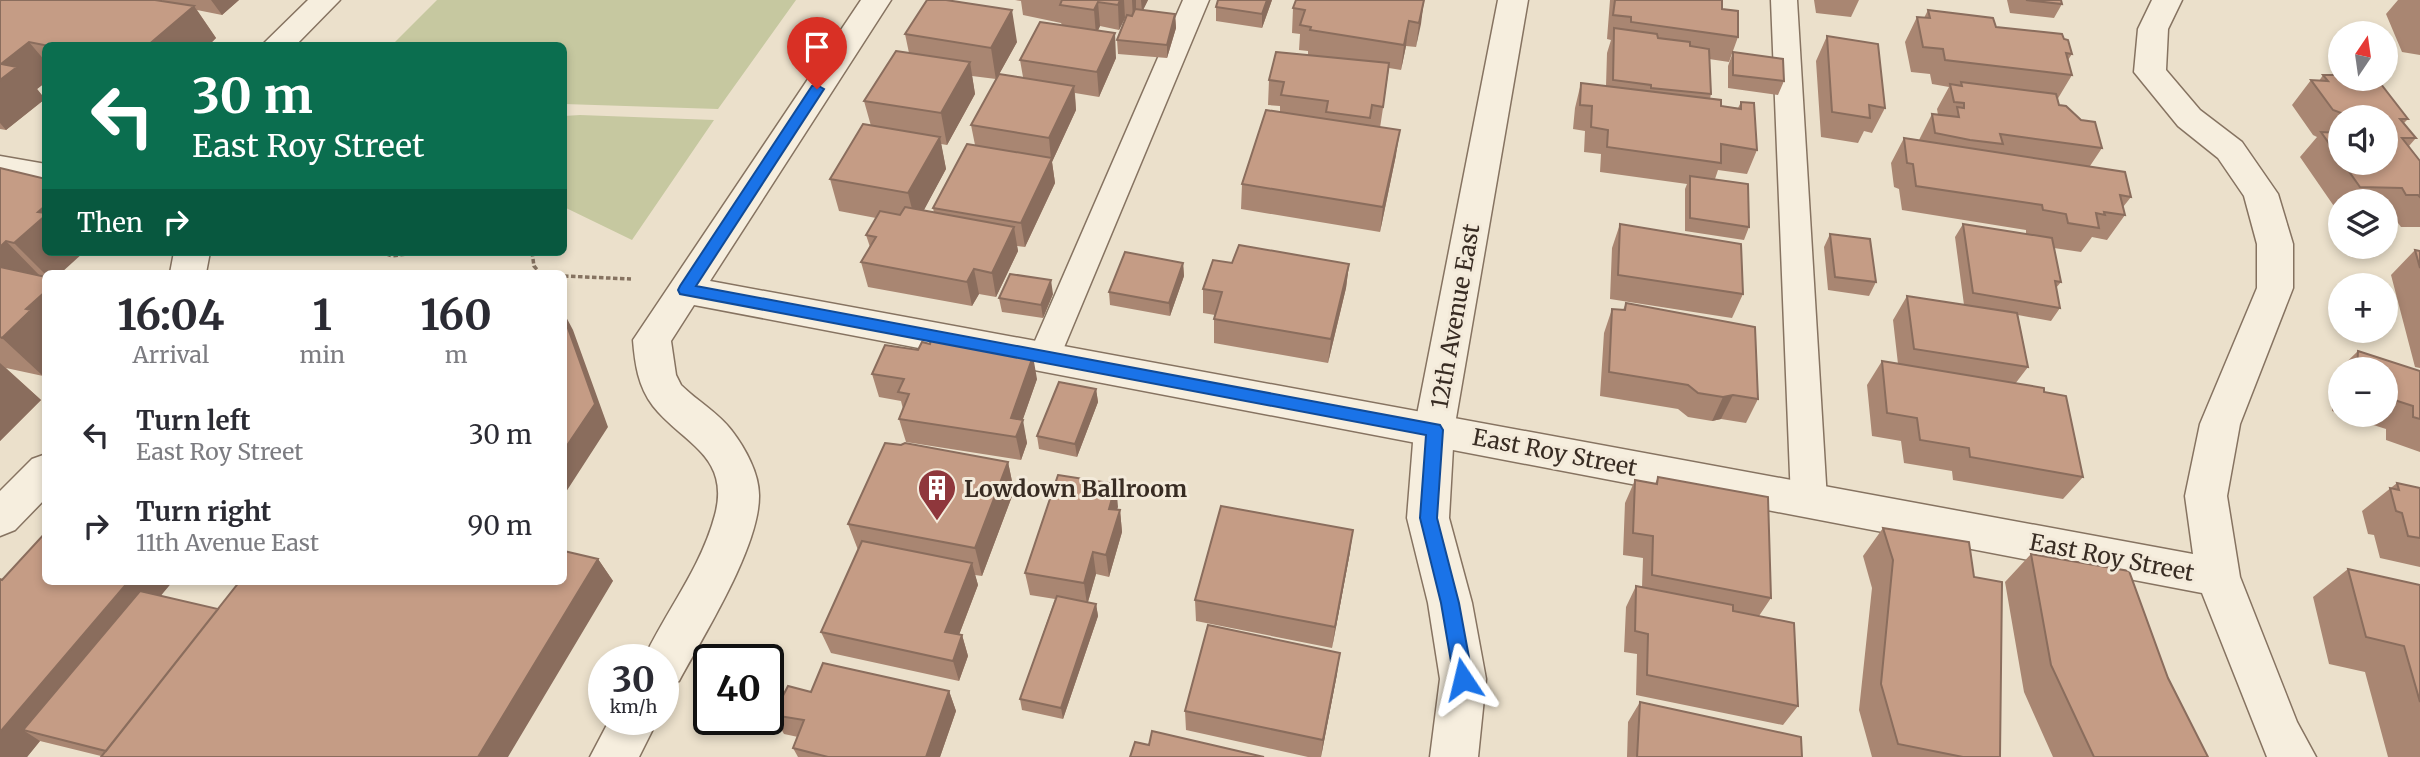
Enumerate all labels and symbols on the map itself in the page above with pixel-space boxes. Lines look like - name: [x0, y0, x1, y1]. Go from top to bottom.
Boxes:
- pin: [787, 17, 847, 89]
- north arrow: [2328, 21, 2398, 91]
- street label: 12th Avenue East: [1424, 221, 1486, 411]
- street label: East Roy Street: [1470, 422, 1640, 482]
- building icon: Lowdown Ballroom: [916, 467, 958, 522]
- place label: Lowdown Ballroom: [964, 474, 1187, 503]
- street label: East Roy Street: [2027, 527, 2197, 587]
- position arrow: [1426, 642, 1500, 716]
- speed limit sign: 40: [693, 644, 784, 735]

